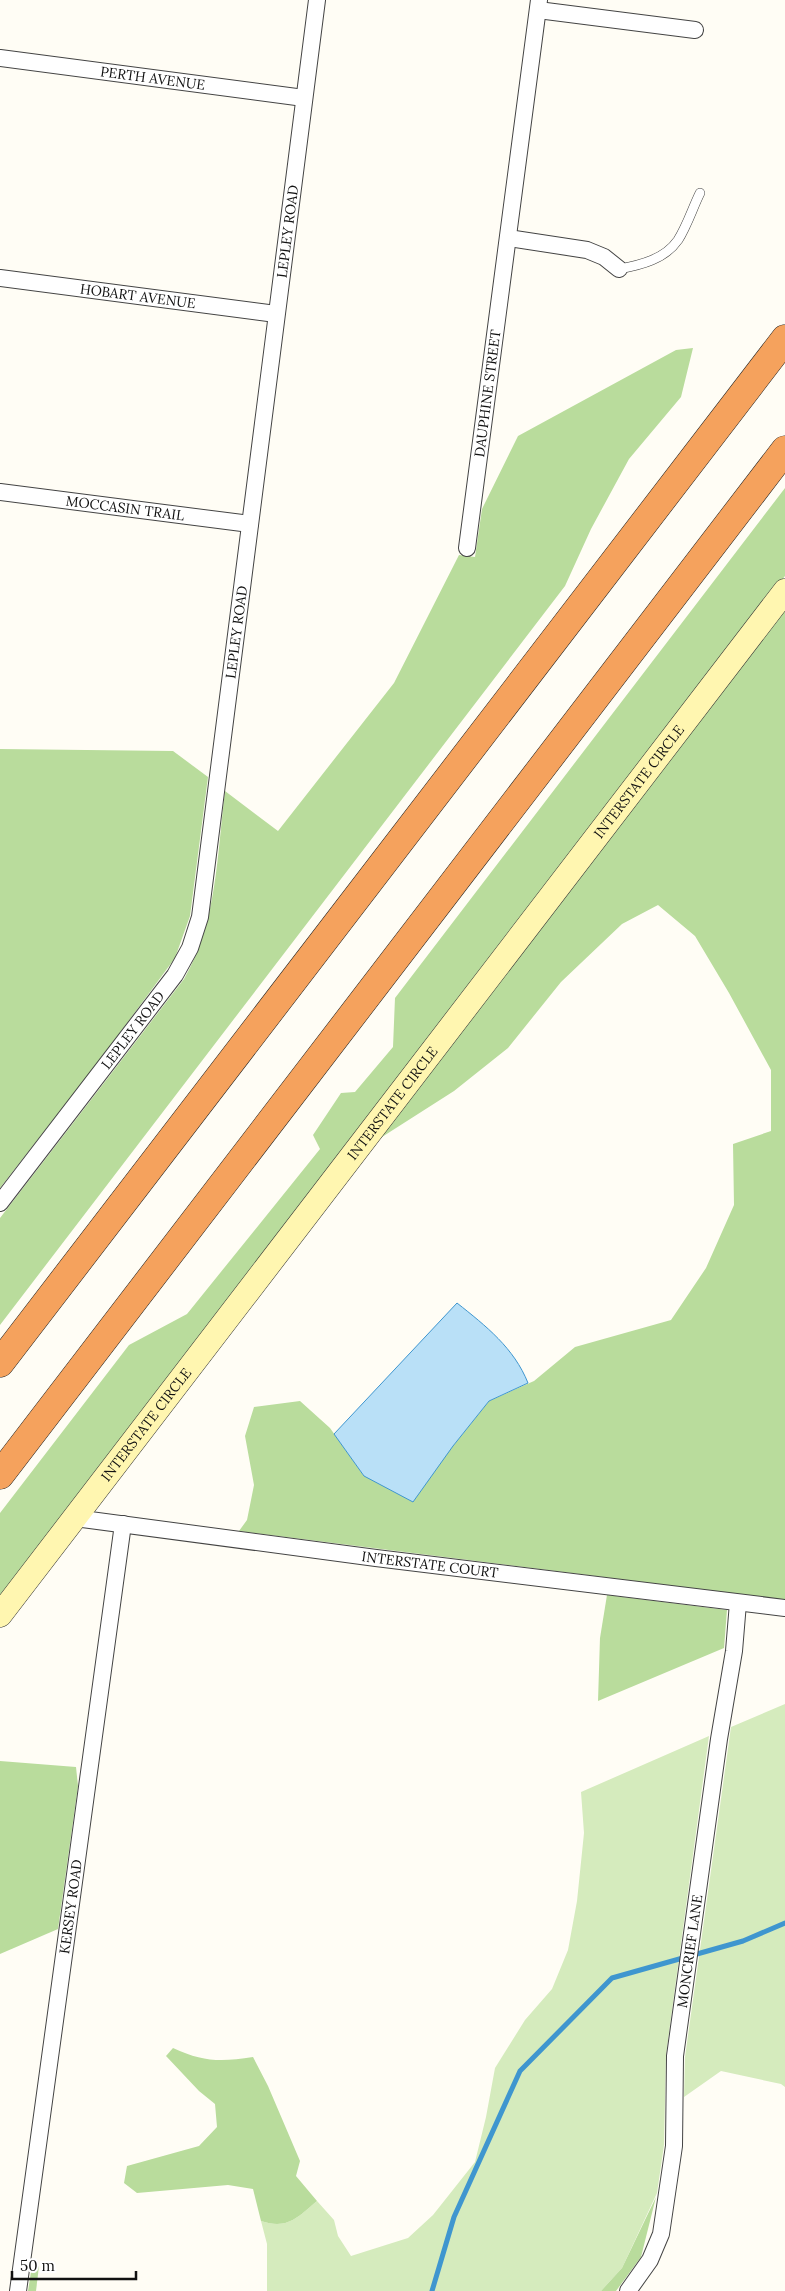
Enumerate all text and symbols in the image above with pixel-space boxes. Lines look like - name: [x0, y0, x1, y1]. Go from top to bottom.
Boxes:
- street label: PERTH AVENUE: [99, 62, 206, 94]
- street label: LEPLEY ROAD: [273, 184, 302, 279]
- street label: HOBART AVENUE: [79, 280, 197, 312]
- street label: DAUPHINE STREET: [470, 328, 505, 458]
- street label: MOCCASIN TRAIL: [65, 492, 185, 524]
- street label: LEPLEY ROAD: [221, 585, 251, 680]
- street label: INTERSTATE CIRCLE: [590, 721, 688, 842]
- street label: LEPLEY ROAD: [97, 987, 168, 1073]
- street label: INTERSTATE CIRCLE: [343, 1043, 442, 1163]
- street label: INTERSTATE CIRCLE: [97, 1364, 195, 1485]
- street label: INTERSTATE COURT: [361, 1547, 499, 1582]
- street label: KERSEY ROAD: [55, 1858, 86, 1955]
- street label: MONCRIEF LANE: [673, 1893, 706, 2009]
- scale bar: [12, 2248, 136, 2280]
- text: 50 m: [20, 2256, 55, 2275]

